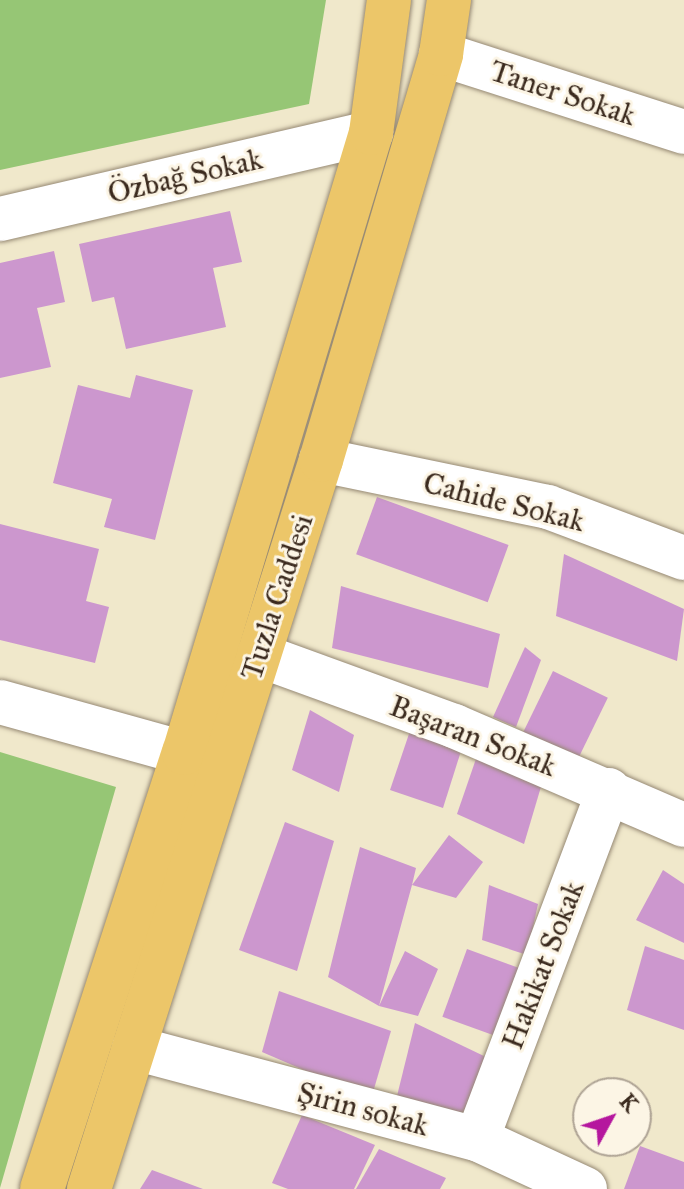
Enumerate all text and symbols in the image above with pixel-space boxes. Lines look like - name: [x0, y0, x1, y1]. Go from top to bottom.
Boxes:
- street label: Taner Sokak: [486, 53, 640, 133]
- street label: Özbağ Sokak: [104, 141, 266, 211]
- street label: Cahide Sokak: [420, 465, 588, 539]
- street label: Tuzla Caddesi: [233, 510, 321, 684]
- street label: Başaran Sokak: [385, 688, 561, 784]
- street label: Hakikat Sokak: [494, 876, 592, 1054]
- street label: Şirin sokak: [293, 1074, 433, 1144]
- north arrow: [572, 1077, 652, 1157]
- text: K: [614, 1088, 645, 1117]

